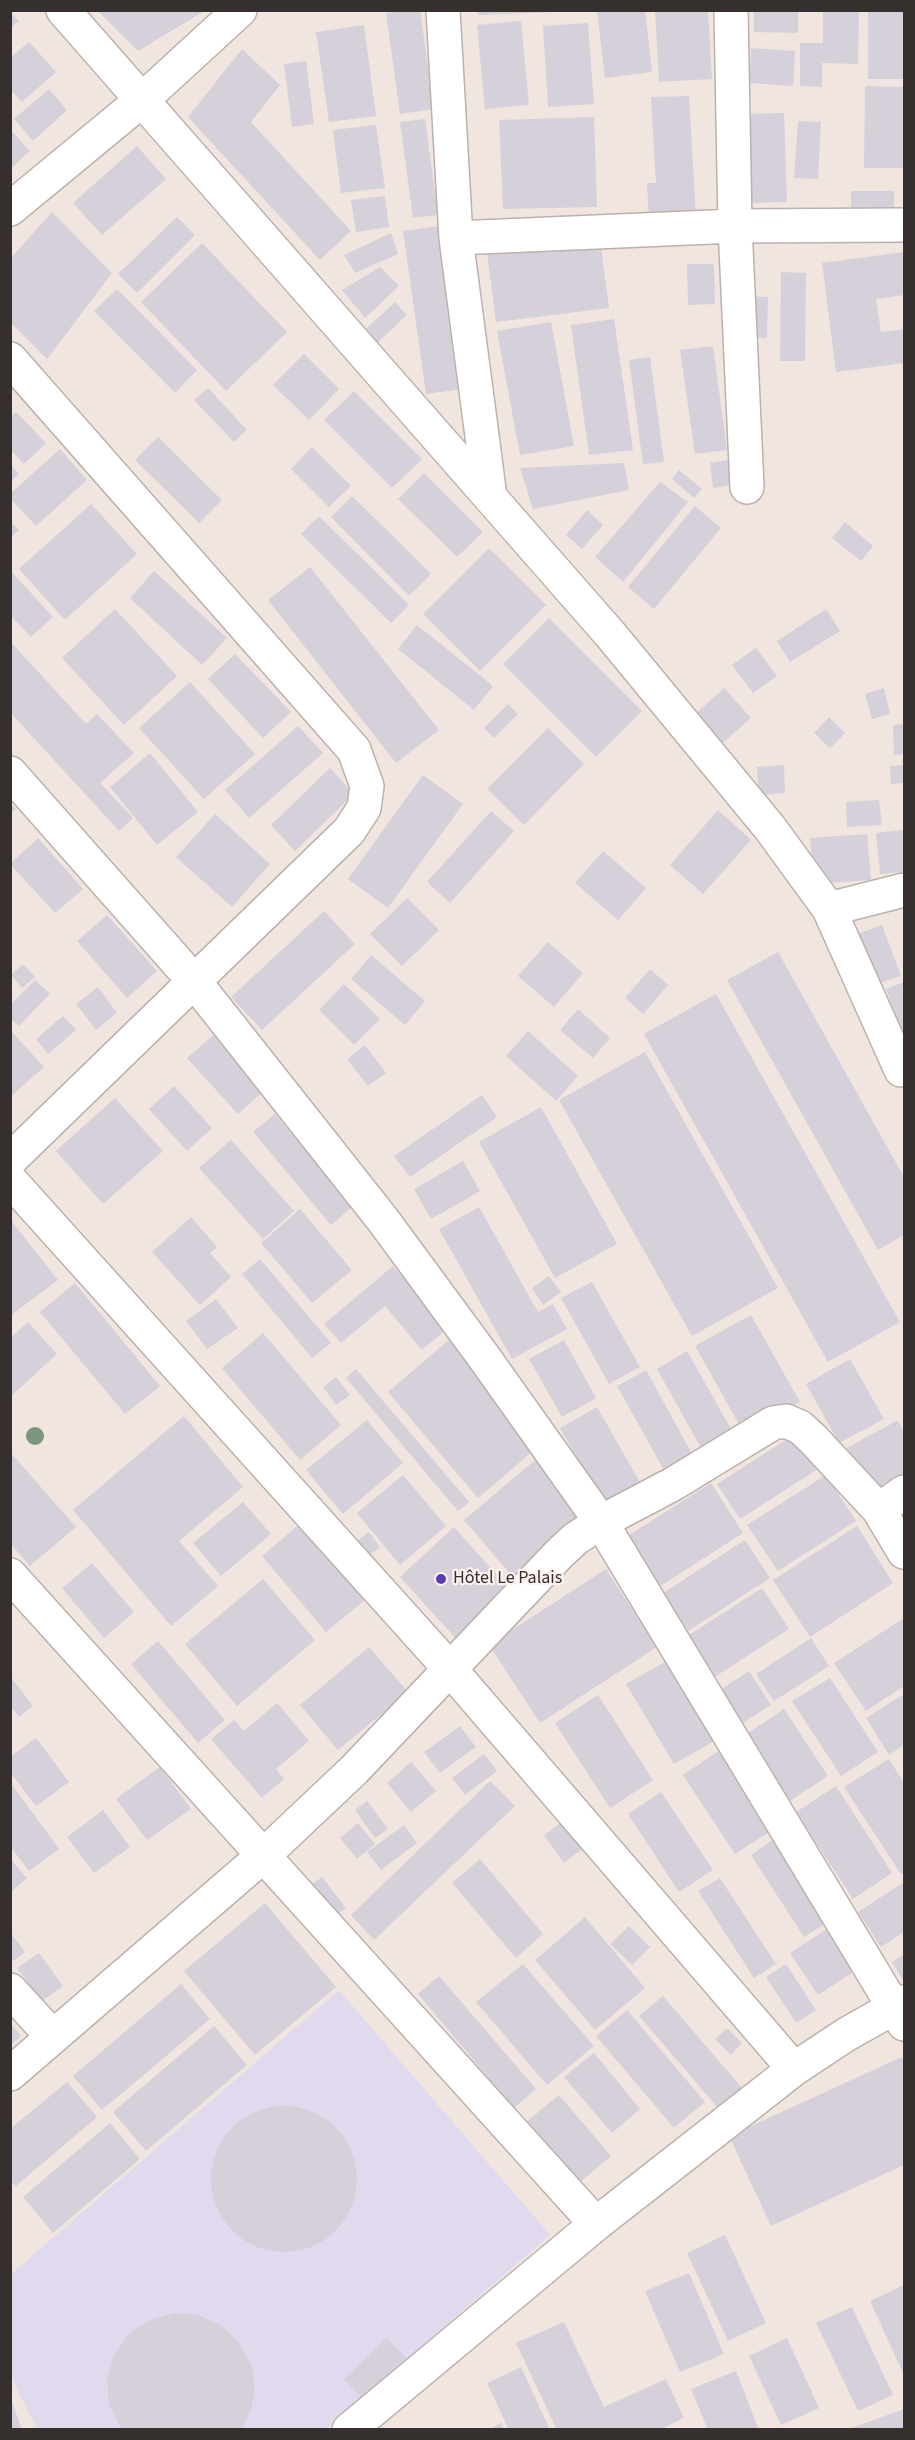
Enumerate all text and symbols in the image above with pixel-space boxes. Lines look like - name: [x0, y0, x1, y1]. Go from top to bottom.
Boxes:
- place label: Hôtel Le Palais: [453, 1568, 562, 1590]
- marker: Hôtel Le Palais: [434, 1572, 448, 1586]

